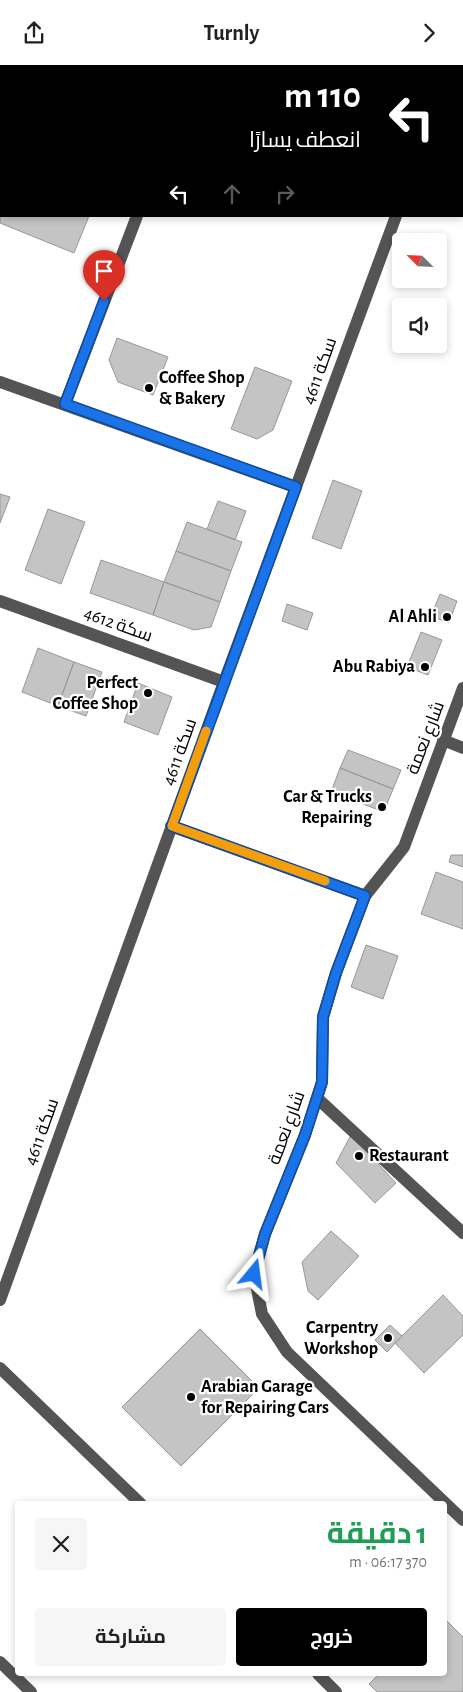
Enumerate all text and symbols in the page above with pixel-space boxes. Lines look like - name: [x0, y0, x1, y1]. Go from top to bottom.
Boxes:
- icon: share: [20, 19, 48, 47]
- icon: forward: [415, 19, 443, 47]
- text: Turnly: [204, 22, 259, 44]
- text: 110 m: [284, 79, 361, 114]
- icon: left: [379, 85, 444, 150]
- text: انعطف يسارًا: [249, 129, 361, 151]
- icon: left: [165, 180, 193, 208]
- icon: ahead: [218, 180, 246, 208]
- icon: right: [271, 180, 299, 208]
- north arrow: [392, 233, 448, 287]
- map controls: [392, 233, 447, 353]
- pin: [83, 250, 125, 301]
- icon: arrive: [90, 257, 118, 285]
- button: sound: [392, 298, 447, 353]
- street label: سكة 4611: [300, 335, 340, 407]
- place label: Coffee Shop & Bakery: [159, 369, 244, 408]
- marker: Coffee Shop & Bakery: [143, 382, 155, 394]
- street label: سكة 4612: [81, 604, 155, 646]
- place label: Al Ahli: [389, 608, 437, 626]
- marker: Al Ahli: [441, 611, 453, 623]
- place label: Abu Rabiya: [333, 658, 415, 676]
- marker: Abu Rabiya: [419, 661, 431, 673]
- place label: Perfect Coffee Shop: [53, 674, 138, 713]
- marker: Perfect Coffee Shop: [142, 687, 154, 699]
- street label: شارع نعمة: [403, 699, 450, 778]
- street label: سكة 4611: [160, 716, 200, 788]
- place label: Car & Trucks Repairing: [283, 788, 373, 827]
- marker: Car & Trucks Repairing: [376, 801, 388, 813]
- street label: شارع نعمة: [264, 1089, 310, 1168]
- street label: سكة 4611: [22, 1096, 62, 1168]
- place label: Restaurant: [369, 1147, 449, 1165]
- marker: Restaurant: [353, 1150, 365, 1162]
- position arrow: [227, 1247, 279, 1299]
- place label: Carpentry Workshop: [304, 1319, 379, 1358]
- marker: Carpentry Workshop: [382, 1332, 394, 1344]
- place label: Arabian Garage for Repairing Cars: [201, 1378, 329, 1417]
- marker: Arabian Garage for Repairing Cars: [185, 1391, 197, 1403]
- button: close: [35, 1518, 87, 1570]
- text: 1 دقيقة: [327, 1519, 427, 1549]
- text: 370 m · 06:17: [349, 1554, 427, 1570]
- button: مشاركة: [35, 1608, 226, 1666]
- button: خروج: [236, 1608, 427, 1666]

